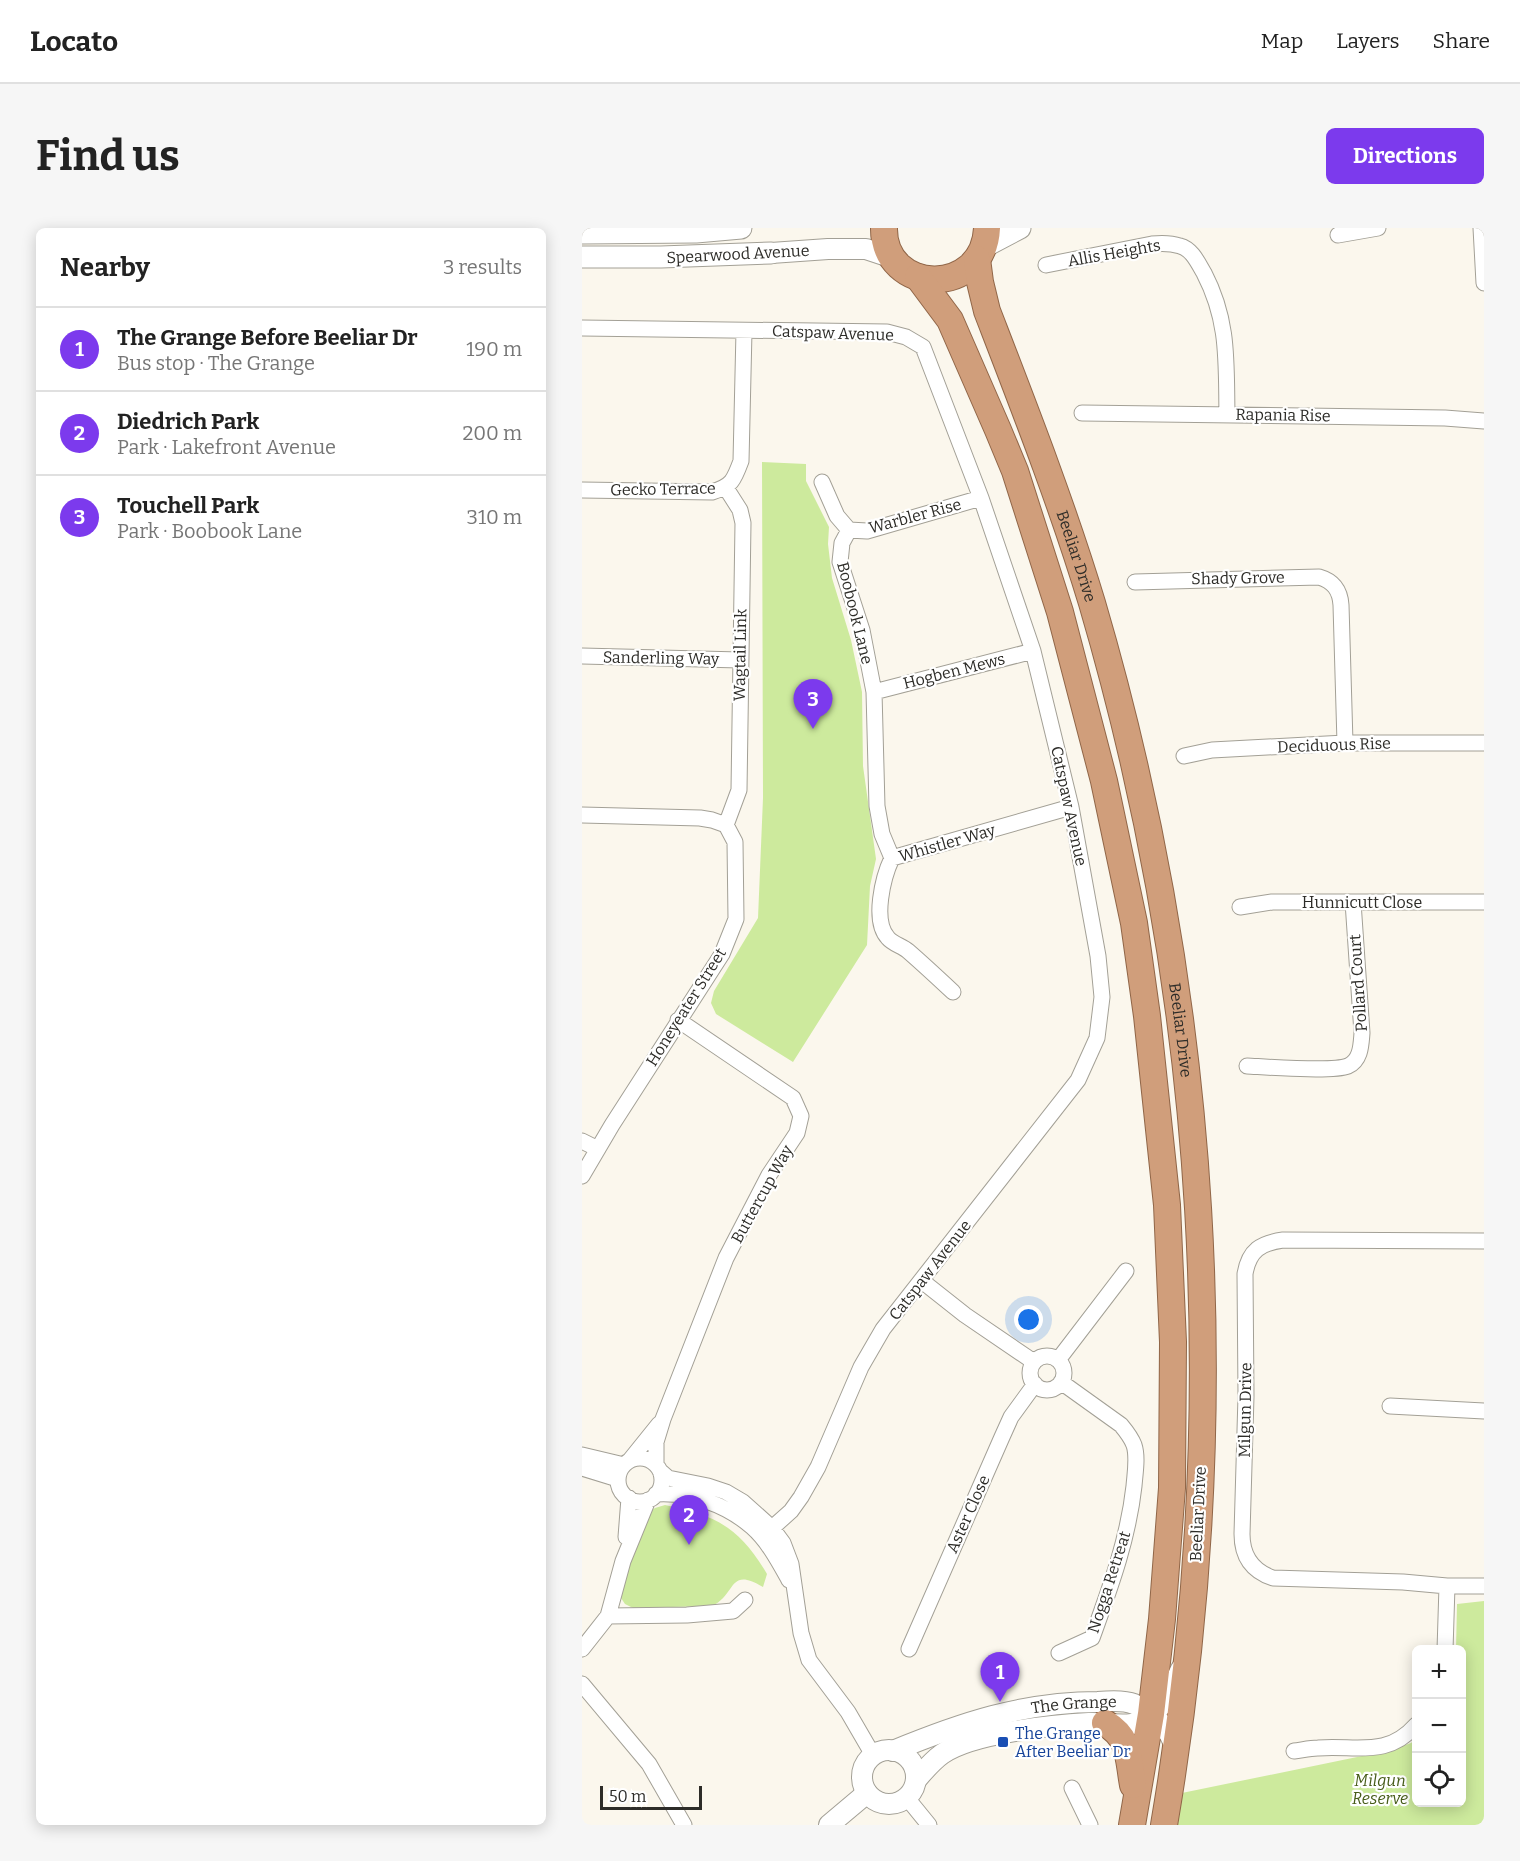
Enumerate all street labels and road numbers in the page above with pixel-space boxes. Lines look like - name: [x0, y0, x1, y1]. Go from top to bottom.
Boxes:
- street label: Allis Heights: [1066, 235, 1162, 271]
- street label: Spearwood Avenue: [666, 241, 810, 267]
- street label: Catspaw Avenue: [772, 321, 894, 345]
- street label: Rapania Rise: [1235, 405, 1331, 425]
- street label: Gecko Terrace: [610, 479, 716, 499]
- street label: Warbler Rise: [867, 495, 963, 537]
- street label: Beeliar Drive: [1053, 508, 1101, 604]
- street label: Boobook Lane: [833, 560, 877, 666]
- street label: Shady Grove: [1191, 568, 1285, 588]
- street label: Wagtail Link: [730, 609, 750, 701]
- street label: Sanderling Way: [603, 647, 720, 669]
- street label: Hogben Mews: [901, 649, 1007, 693]
- street label: Deciduous Rise: [1277, 734, 1391, 756]
- street label: Catspaw Avenue: [1047, 744, 1091, 868]
- street label: Whistler Way: [897, 820, 998, 866]
- street label: Hunnicutt Close: [1302, 893, 1422, 912]
- street label: Pollard Court: [1345, 934, 1371, 1032]
- street label: Honeyeater Street: [642, 944, 730, 1070]
- street label: Beeliar Drive: [1166, 981, 1196, 1078]
- street label: Buttercup Way: [727, 1141, 797, 1246]
- street label: Catspaw Avenue: [885, 1216, 975, 1324]
- street label: Milgun Drive: [1235, 1362, 1255, 1458]
- street label: Beeliar Drive: [1186, 1466, 1210, 1562]
- street label: Aster Close: [942, 1472, 994, 1556]
- street label: Nogga Retreat: [1084, 1528, 1134, 1635]
- street label: The Grange: [1030, 1692, 1117, 1717]

